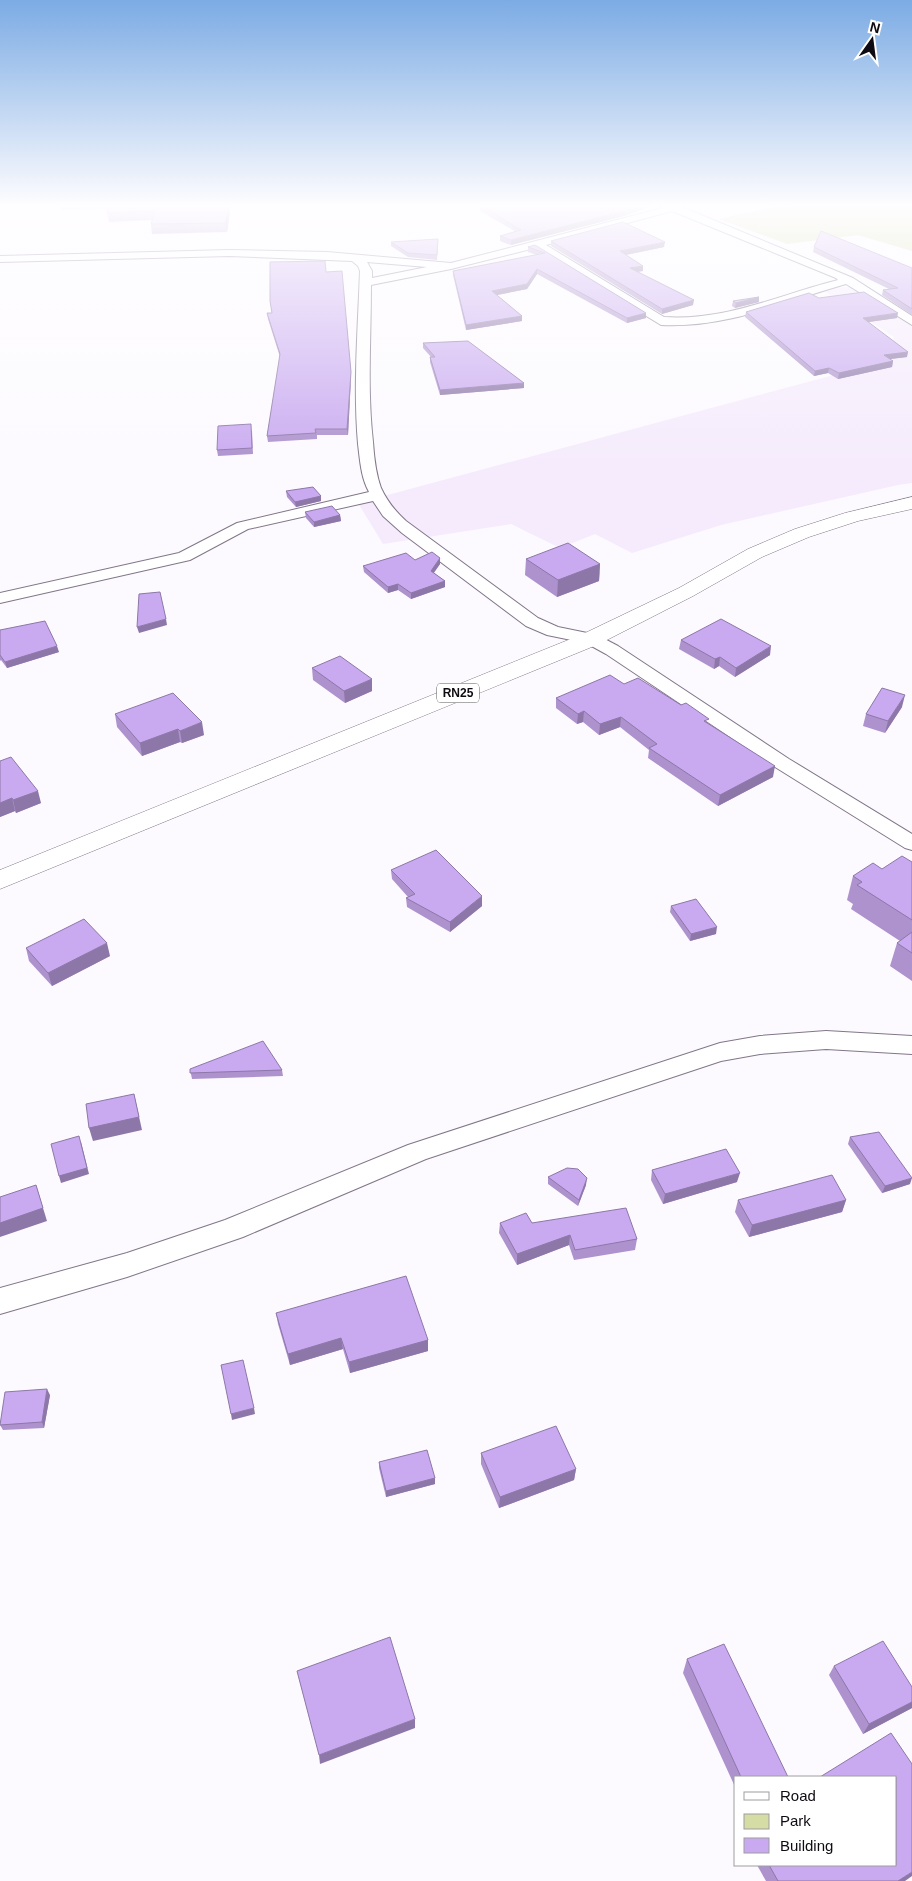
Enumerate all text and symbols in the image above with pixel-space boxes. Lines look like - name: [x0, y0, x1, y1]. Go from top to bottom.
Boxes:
- north arrow: [847, 15, 897, 65]
- text: N: [868, 18, 882, 36]
- road number: RN25: [437, 684, 479, 702]
- legend: [734, 1776, 897, 1866]
- text: Road: [780, 1787, 816, 1804]
- text: Park: [780, 1812, 811, 1829]
- text: Building: [780, 1837, 833, 1854]

